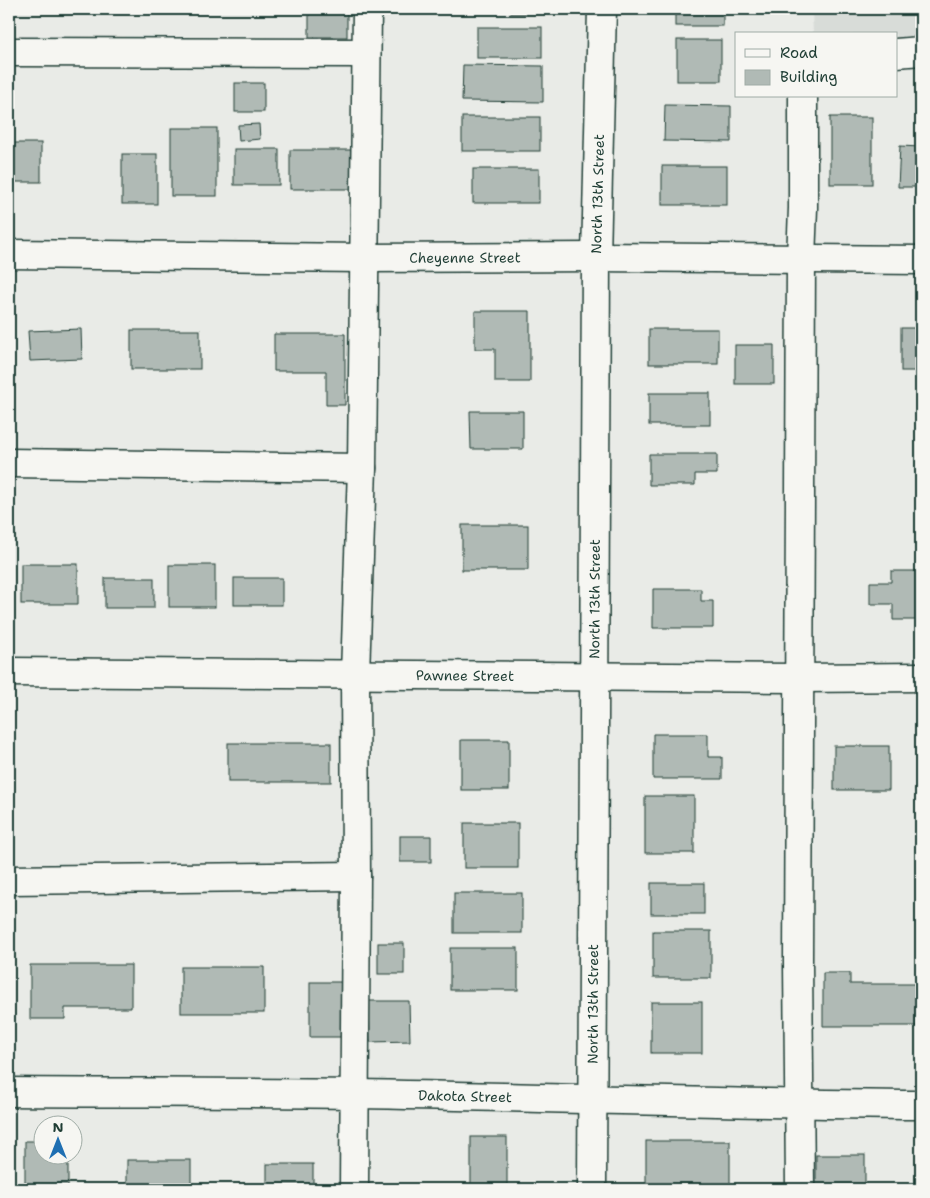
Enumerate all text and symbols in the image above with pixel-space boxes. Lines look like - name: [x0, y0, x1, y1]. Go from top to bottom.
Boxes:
- legend: [735, 32, 898, 98]
- text: Road: [780, 43, 818, 63]
- text: Building: [780, 67, 837, 87]
- street label: North 13th Street: [587, 134, 608, 254]
- street label: Cheyenne Street: [409, 248, 521, 267]
- street label: North 13th Street: [585, 539, 604, 659]
- street label: Pawnee Street: [416, 666, 514, 685]
- street label: North 13th Street: [584, 944, 602, 1064]
- street label: Dakota Street: [418, 1086, 512, 1106]
- north arrow: [32, 1116, 82, 1166]
- text: N: [52, 1118, 64, 1136]

